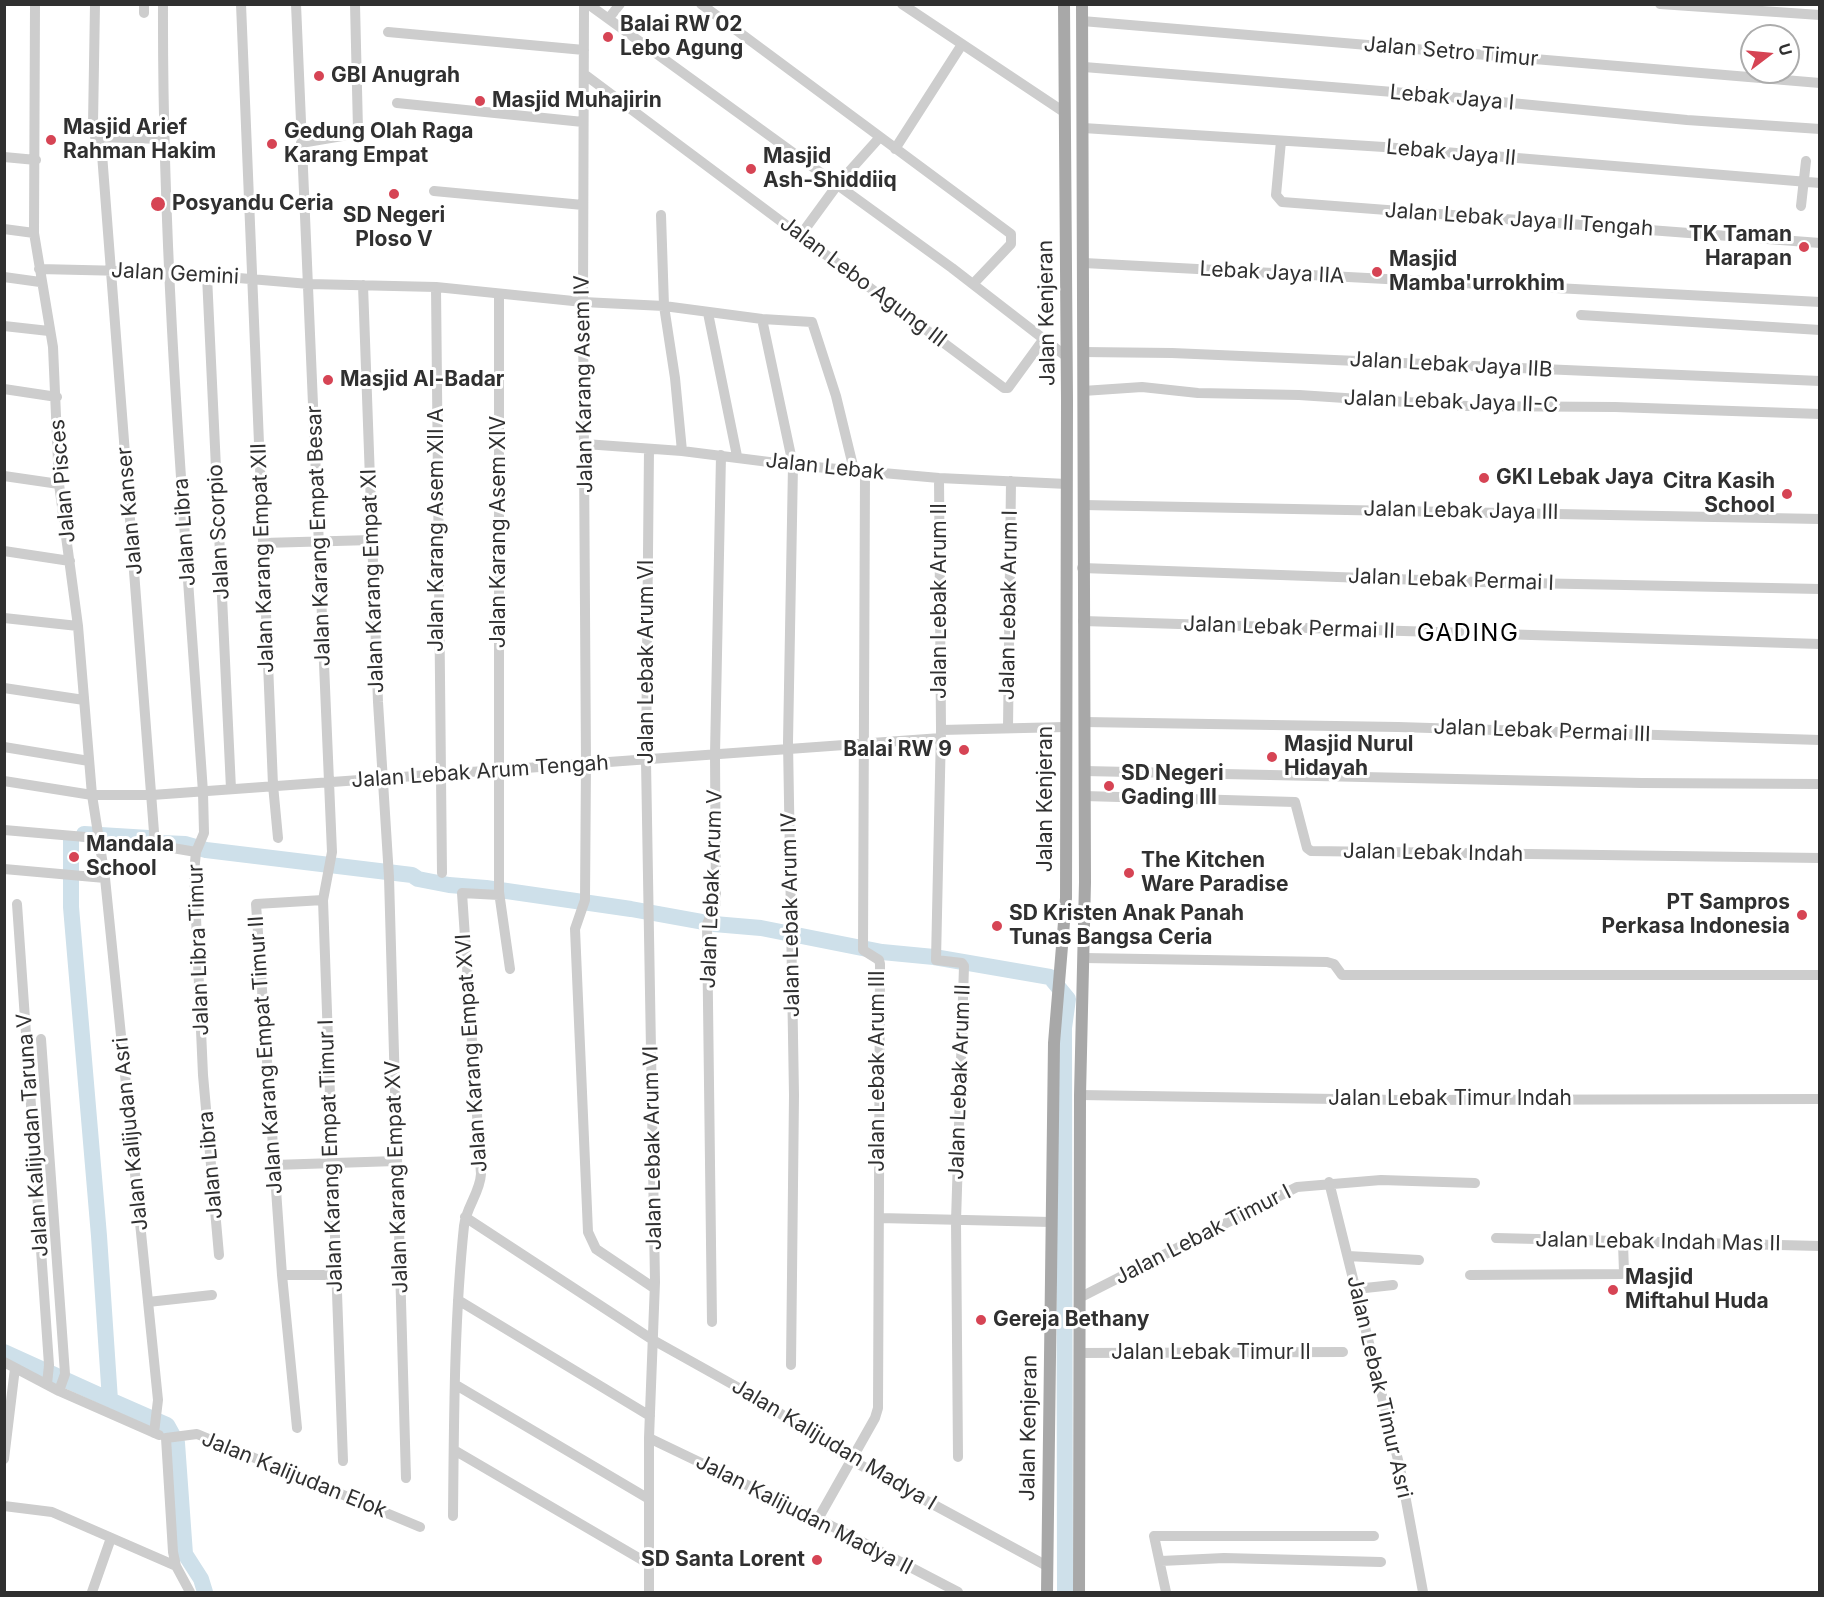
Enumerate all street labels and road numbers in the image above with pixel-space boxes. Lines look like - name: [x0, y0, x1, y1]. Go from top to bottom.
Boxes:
- street label: Jalan Setro Timur: [1363, 32, 1539, 72]
- street label: Lebak Jaya I: [1389, 80, 1515, 116]
- street label: Lebak Jaya II: [1385, 135, 1517, 171]
- street label: Jalan Lebak Jaya II Tengah: [1384, 198, 1654, 242]
- street label: Jalan Lebo Agung III: [775, 211, 951, 353]
- street label: Jalan Kenjeran: [1033, 240, 1061, 386]
- street label: Lebak Jaya IIA: [1199, 257, 1345, 289]
- street label: Jalan Gemini: [111, 258, 239, 290]
- street label: Jalan Karang Asem IV: [569, 275, 599, 493]
- street label: Jalan Lebak Jaya IIB: [1349, 347, 1553, 383]
- street label: Jalan Lebak Jaya II-C: [1343, 386, 1559, 418]
- street label: Jalan Karang Empat Besar: [302, 405, 336, 667]
- street label: Jalan Karang Asem XII A: [424, 408, 450, 652]
- street label: Jalan Karang Asem XIV: [486, 416, 512, 648]
- street label: Jalan Pisces: [45, 418, 81, 544]
- street label: Jalan Karang Empat XII: [246, 443, 280, 673]
- street label: Jalan Kanser: [112, 446, 148, 576]
- street label: Jalan Lebak: [764, 448, 886, 486]
- street label: Jalan Scorpio: [203, 464, 235, 600]
- street label: Jalan Karang Empat XI: [356, 468, 390, 694]
- street label: Jalan Libra: [169, 477, 201, 587]
- street label: Jalan Lebak Jaya III: [1363, 497, 1559, 525]
- street label: Jalan Lebak Arum II: [927, 503, 953, 699]
- street label: Jalan Lebak Arum I: [995, 510, 1023, 700]
- street label: Jalan Lebak Arum VI: [634, 560, 660, 764]
- street label: Jalan Lebak Permai I: [1348, 564, 1554, 596]
- street label: Jalan Lebak Permai II: [1183, 612, 1395, 644]
- street label: Jalan Lebak Permai III: [1433, 715, 1651, 747]
- street label: Jalan Kenjeran: [1033, 726, 1059, 872]
- street label: Jalan Lebak Arum Tengah: [350, 750, 610, 794]
- street label: Jalan Lebak Arum V: [696, 789, 728, 989]
- street label: Jalan Lebak Arum IV: [777, 812, 805, 1018]
- street label: Jalan Lebak Indah: [1343, 839, 1523, 867]
- street label: Jalan Libra Timur: [183, 864, 215, 1036]
- street label: Jalan Karang Empat Timur II: [244, 915, 288, 1195]
- street label: Jalan Karang Empat XVI: [451, 933, 493, 1173]
- street label: Jalan Lebak Arum III: [865, 970, 891, 1172]
- street label: Jalan Lebak Arum II: [944, 984, 976, 1180]
- street label: Jalan Kalijudan Taruna V: [12, 1012, 54, 1258]
- street label: Jalan Karang Empat Timur I: [314, 1019, 348, 1293]
- street label: Jalan Kalijudan Asri: [108, 1036, 154, 1232]
- street label: Jalan Lebak Arum VI: [639, 1045, 667, 1251]
- street label: Jalan Karang Empat XV: [380, 1060, 414, 1294]
- street label: Jalan Lebak Timur Indah: [1328, 1086, 1572, 1112]
- street label: Jalan Libra: [194, 1110, 228, 1220]
- street label: Jalan Lebak Timur I: [1111, 1180, 1295, 1290]
- street label: Jalan Lebak Indah Mas II: [1535, 1227, 1781, 1257]
- street label: Jalan Lebak Timur Asri: [1341, 1273, 1417, 1501]
- street label: Jalan Lebak Timur II: [1111, 1340, 1311, 1366]
- street label: Jalan Kenjeran: [1015, 1355, 1043, 1501]
- street label: Jalan Kalijudan Madya I: [727, 1374, 941, 1516]
- street label: Jalan Kalijudan Elok: [198, 1426, 390, 1524]
- street label: Jalan Kalijudan Madya II: [691, 1449, 917, 1581]

